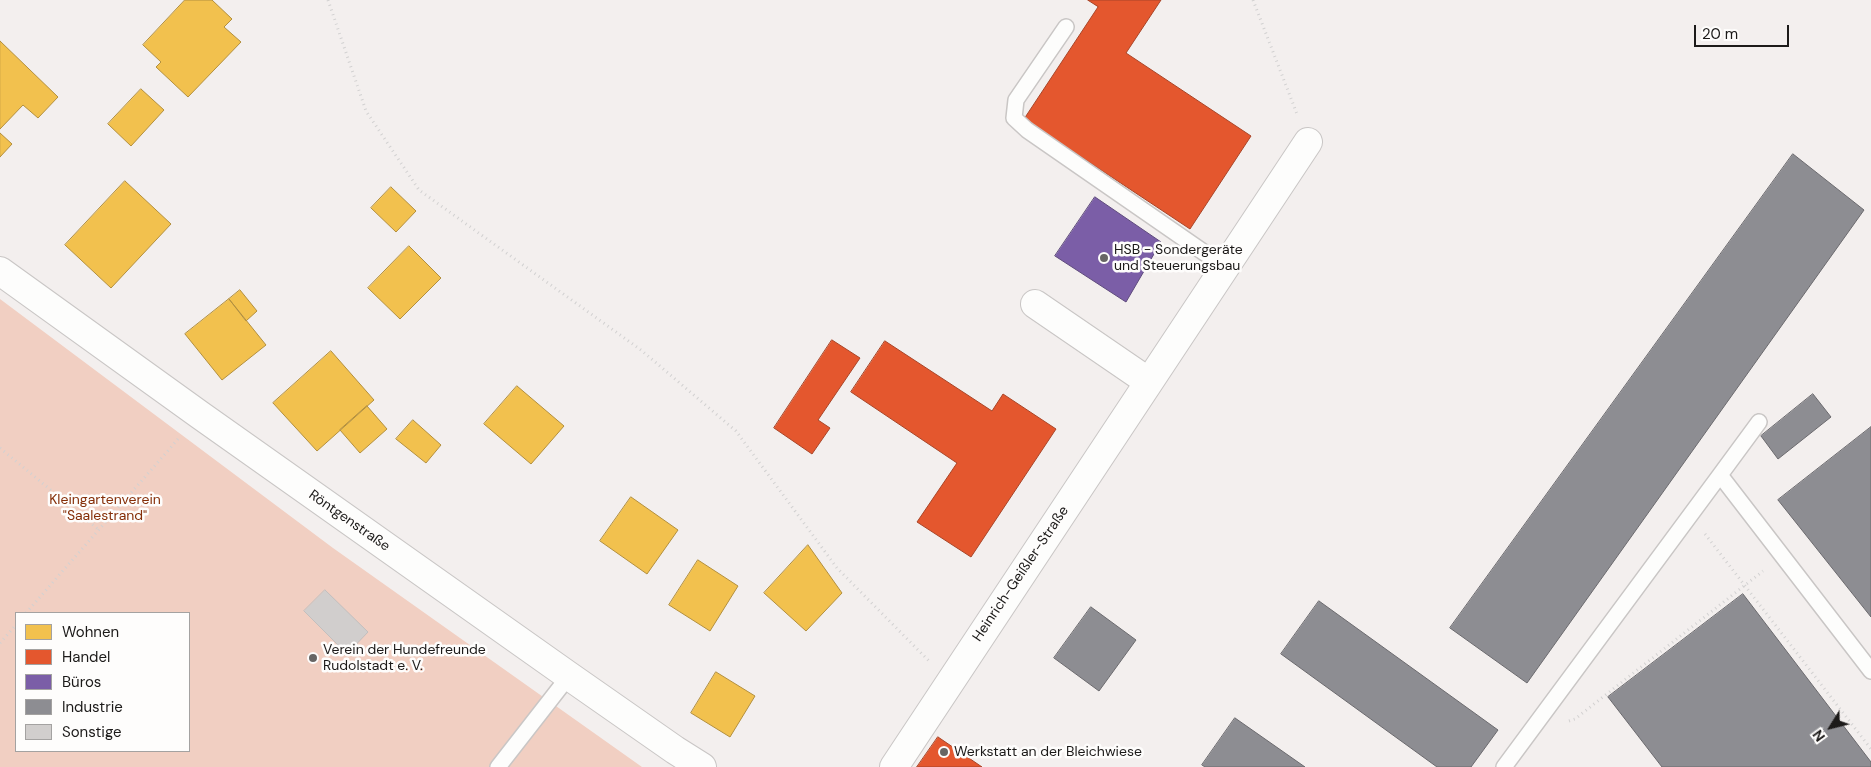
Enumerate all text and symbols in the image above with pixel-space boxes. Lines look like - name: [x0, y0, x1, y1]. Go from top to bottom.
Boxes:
- scale bar: [1696, 15, 1791, 47]
- text: 20 m: [1702, 24, 1738, 44]
- place label: HSB - Sondergeräte und Steuerungsbau: [1114, 242, 1243, 274]
- marker: HSB - Sondergeräte und Steuerungsbau: [1098, 252, 1110, 264]
- street label: Röntgenstraße: [305, 487, 393, 555]
- park label: Kleingartenverein "Saalestrand": [49, 492, 161, 524]
- street label: Heinrich-Geißler-Straße: [969, 503, 1073, 645]
- legend: [15, 612, 190, 752]
- text: Wohnen: [62, 622, 119, 642]
- place label: Verein der Hundefreunde Rudolstadt e. V.: [323, 642, 486, 674]
- text: Handel: [62, 647, 110, 667]
- marker: Verein der Hundefreunde Rudolstadt e. V.: [307, 652, 319, 664]
- text: Büros: [62, 672, 101, 692]
- text: Industrie: [62, 697, 123, 717]
- north arrow: [1806, 702, 1856, 752]
- text: Sonstige: [62, 722, 121, 742]
- text: N: [1809, 726, 1829, 745]
- place label: Werkstatt an der Bleichwiese: [954, 744, 1142, 760]
- marker: Werkstatt an der Bleichwiese: [938, 746, 950, 758]

